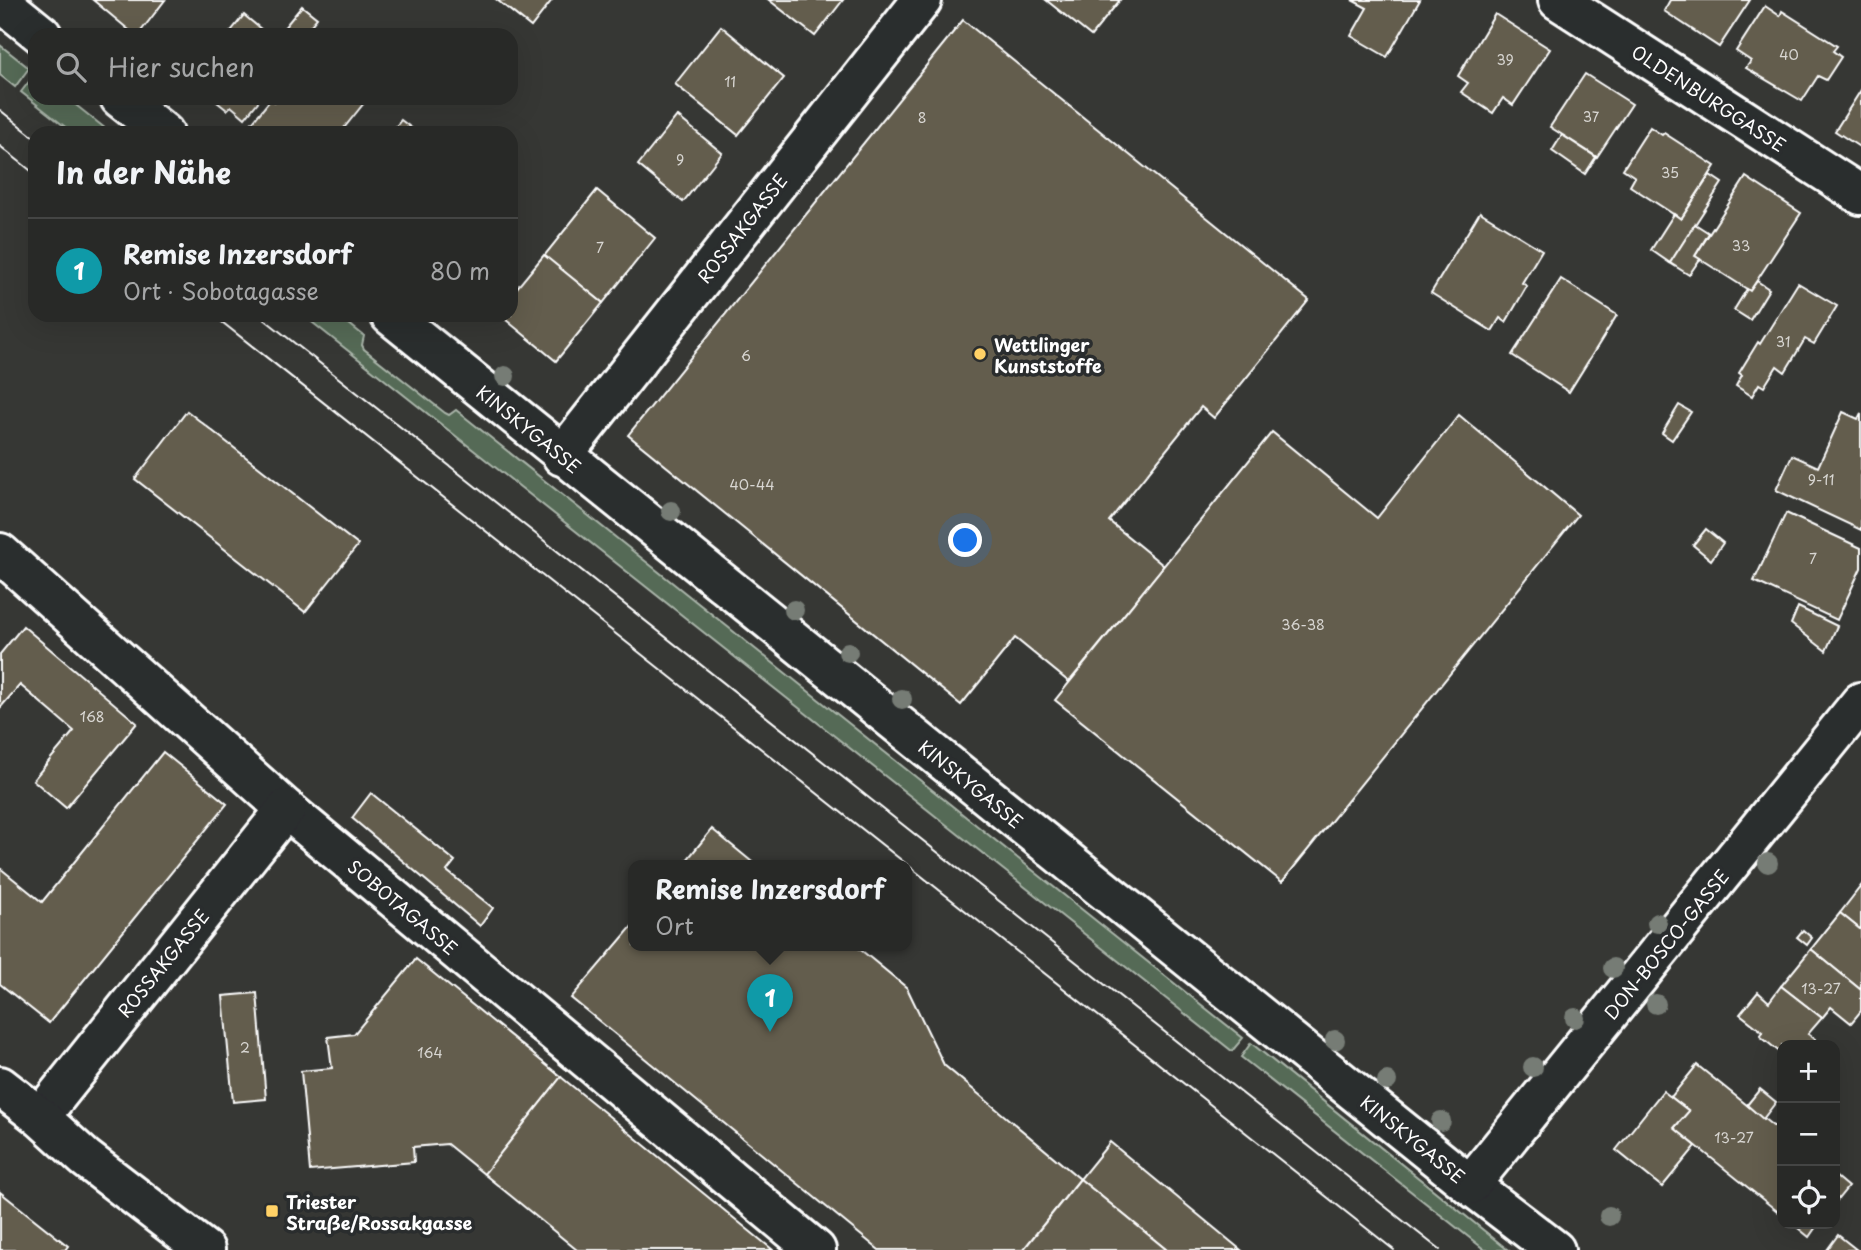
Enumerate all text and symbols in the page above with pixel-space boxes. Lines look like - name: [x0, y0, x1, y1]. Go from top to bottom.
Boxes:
- search box: [28, 28, 518, 105]
- street label: OLDENBURGGASSE: [1627, 38, 1791, 158]
- house number: 40: [1779, 44, 1799, 65]
- text: Hier suchen: [108, 47, 255, 86]
- icon: search: [52, 48, 90, 86]
- house number: 39: [1496, 49, 1514, 70]
- house number: 11: [724, 71, 736, 92]
- house number: 37: [1583, 106, 1600, 127]
- house number: 8: [918, 107, 926, 128]
- text: In der Nähe: [56, 149, 231, 194]
- house number: 9: [676, 149, 684, 170]
- house number: 35: [1661, 162, 1679, 183]
- street label: ROSSAKGASSE: [691, 167, 793, 289]
- text: Remise Inzersdorf: [123, 234, 352, 273]
- house number: 33: [1732, 235, 1750, 256]
- house number: 7: [596, 237, 604, 258]
- text: 1: [74, 253, 85, 288]
- text: 80 m: [430, 253, 490, 288]
- text: Ort · Sobotagasse: [123, 273, 319, 308]
- place label: Wettlinger Kunststoffe: [994, 331, 1102, 379]
- house number: 31: [1776, 331, 1790, 352]
- house number: 6: [741, 345, 751, 366]
- marker: Wettlinger Kunststoffe: [972, 346, 988, 362]
- street label: KINSKYGASSE: [471, 378, 587, 480]
- house number: 9-11: [1808, 469, 1834, 490]
- house number: 40-44: [730, 474, 774, 495]
- your location: [948, 523, 982, 557]
- house number: 7: [1809, 548, 1817, 569]
- house number: 36-38: [1281, 614, 1325, 635]
- house number: 168: [80, 706, 104, 727]
- street label: KINSKYGASSE: [913, 733, 1029, 835]
- street label: SOBOTAGASSE: [342, 853, 464, 961]
- popup: [628, 860, 912, 951]
- street label: DON-BOSCO-GASSE: [1597, 863, 1735, 1025]
- text: Remise Inzersdorf: [655, 869, 885, 908]
- street label: ROSSAKGASSE: [111, 903, 215, 1023]
- text: Ort: [655, 908, 694, 943]
- pin: 1: [747, 974, 793, 1032]
- house number: 13-27: [1801, 978, 1841, 999]
- house number: 2: [240, 1037, 250, 1058]
- map controls: [1777, 1040, 1840, 1229]
- button: +: [1777, 1040, 1840, 1103]
- house number: 164: [417, 1042, 443, 1063]
- street label: KINSKYGASSE: [1355, 1088, 1471, 1190]
- button: −: [1777, 1103, 1840, 1166]
- house number: 13-27: [1714, 1127, 1754, 1148]
- button: locate: [1777, 1166, 1840, 1229]
- place label: Triester Straße/Rossakgasse: [286, 1188, 472, 1236]
- marker: Triester Straße/Rossakgasse: [264, 1203, 280, 1219]

